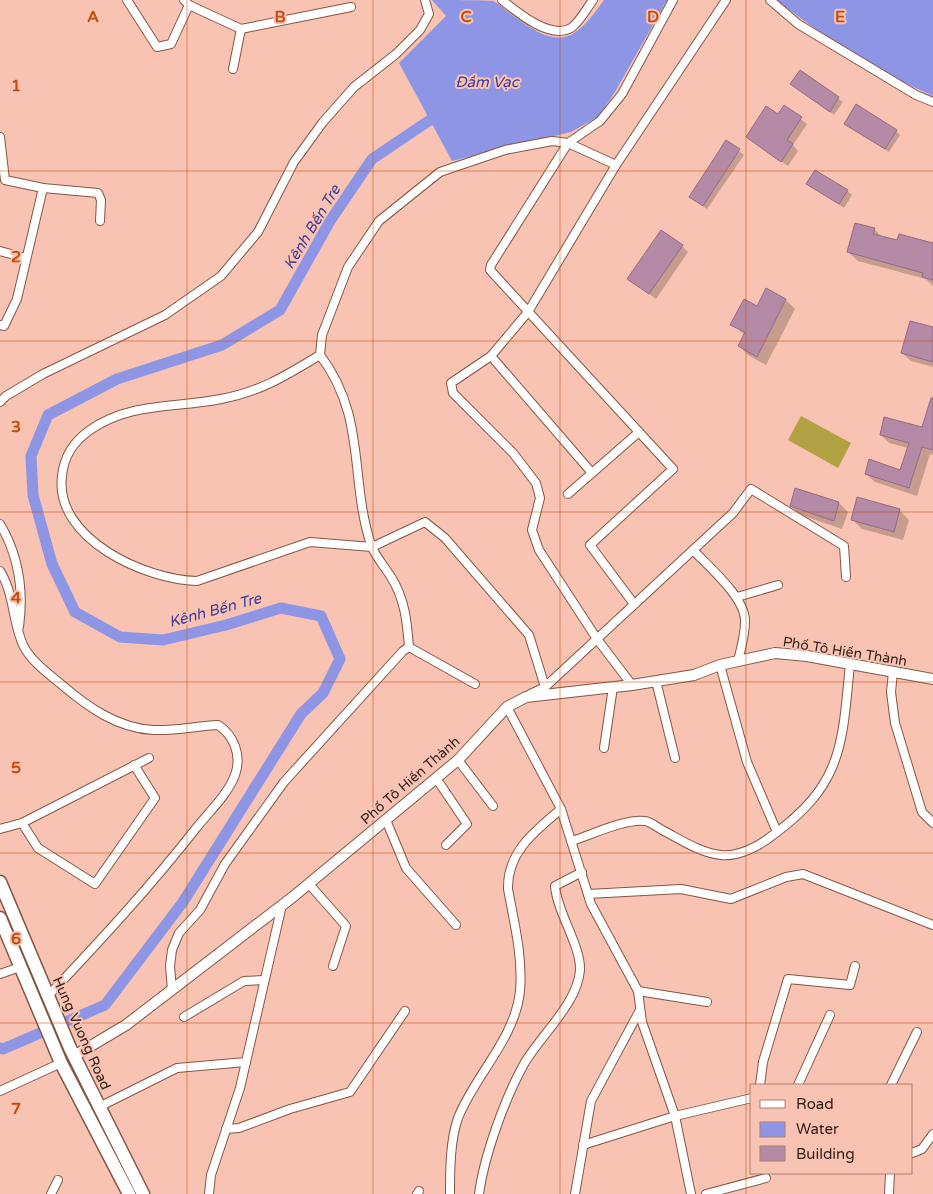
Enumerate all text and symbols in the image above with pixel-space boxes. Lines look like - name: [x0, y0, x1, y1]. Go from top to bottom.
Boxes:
- text: A: [87, 7, 99, 27]
- text: B: [274, 7, 286, 27]
- text: C: [460, 7, 472, 27]
- text: D: [647, 7, 659, 27]
- text: E: [835, 7, 845, 27]
- water label: Đầm Vạc: [455, 73, 521, 91]
- text: 1: [11, 76, 21, 96]
- water label: Kênh Bến Tre: [280, 180, 345, 272]
- text: 2: [11, 247, 21, 267]
- text: 3: [11, 417, 21, 437]
- text: 4: [11, 588, 21, 608]
- water label: Kênh Bến Tre: [167, 589, 265, 631]
- street label: Phố Tô Hiến Thành: [782, 633, 908, 670]
- street label: Phố Tô Hiến Thành: [357, 733, 463, 828]
- text: 5: [11, 758, 21, 778]
- text: 6: [11, 929, 21, 949]
- street label: Hung Vuong Road: [49, 974, 114, 1093]
- legend: [750, 1084, 913, 1174]
- text: Road: [796, 1095, 834, 1113]
- text: 7: [11, 1099, 21, 1119]
- text: Water: [796, 1120, 839, 1138]
- text: Building: [796, 1145, 855, 1163]

